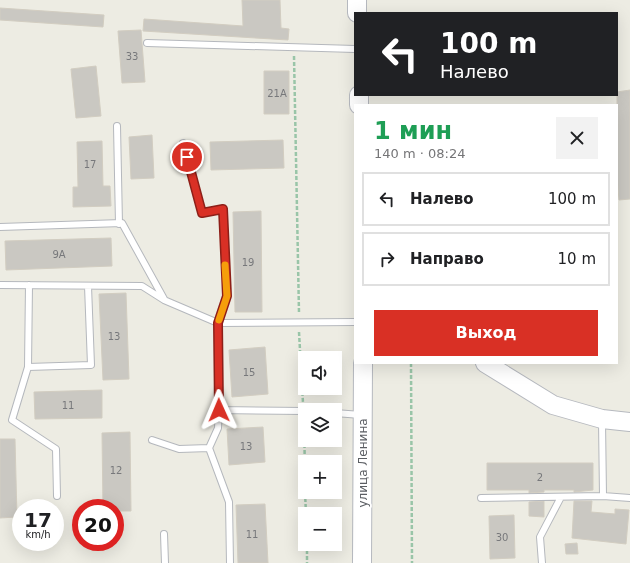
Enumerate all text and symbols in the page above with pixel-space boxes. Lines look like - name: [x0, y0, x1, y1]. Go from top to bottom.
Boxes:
- text: 100 m: [440, 27, 537, 60]
- icon: left: [374, 28, 426, 80]
- house number: 33: [126, 51, 138, 62]
- text: Налево: [440, 61, 509, 82]
- house number: 21А: [267, 88, 287, 99]
- text: 1 мин: [374, 117, 452, 145]
- button: close: [556, 117, 598, 159]
- pin: [170, 140, 204, 174]
- icon: arrive: [176, 146, 198, 168]
- text: 140 m · 08:24: [374, 146, 465, 161]
- house number: 17: [84, 159, 96, 170]
- icon: left: [376, 188, 398, 210]
- text: Налево: [410, 190, 474, 208]
- text: 100 m: [548, 190, 596, 208]
- icon: right: [376, 248, 398, 270]
- house number: 9А: [52, 249, 66, 260]
- text: Направо: [410, 250, 484, 268]
- text: 10 m: [558, 250, 596, 268]
- house number: 19: [242, 257, 254, 268]
- button: Выход: [374, 310, 598, 356]
- house number: 13: [108, 331, 120, 342]
- map controls: [298, 351, 342, 551]
- button: sound: [298, 351, 342, 395]
- house number: 15: [243, 367, 255, 378]
- position arrow: [198, 389, 240, 431]
- house number: 11: [62, 400, 74, 411]
- button: layers: [298, 403, 342, 447]
- street label: улица Ленина: [356, 418, 370, 508]
- house number: 13: [240, 441, 252, 452]
- button: +: [298, 455, 342, 499]
- house number: 12: [110, 465, 122, 476]
- house number: 2: [537, 472, 543, 483]
- speed limit sign: 20: [72, 499, 124, 551]
- button: −: [298, 507, 342, 551]
- text: 17: [24, 508, 52, 532]
- text: km/h: [25, 529, 51, 540]
- house number: 11: [246, 529, 258, 540]
- house number: 30: [496, 532, 508, 543]

